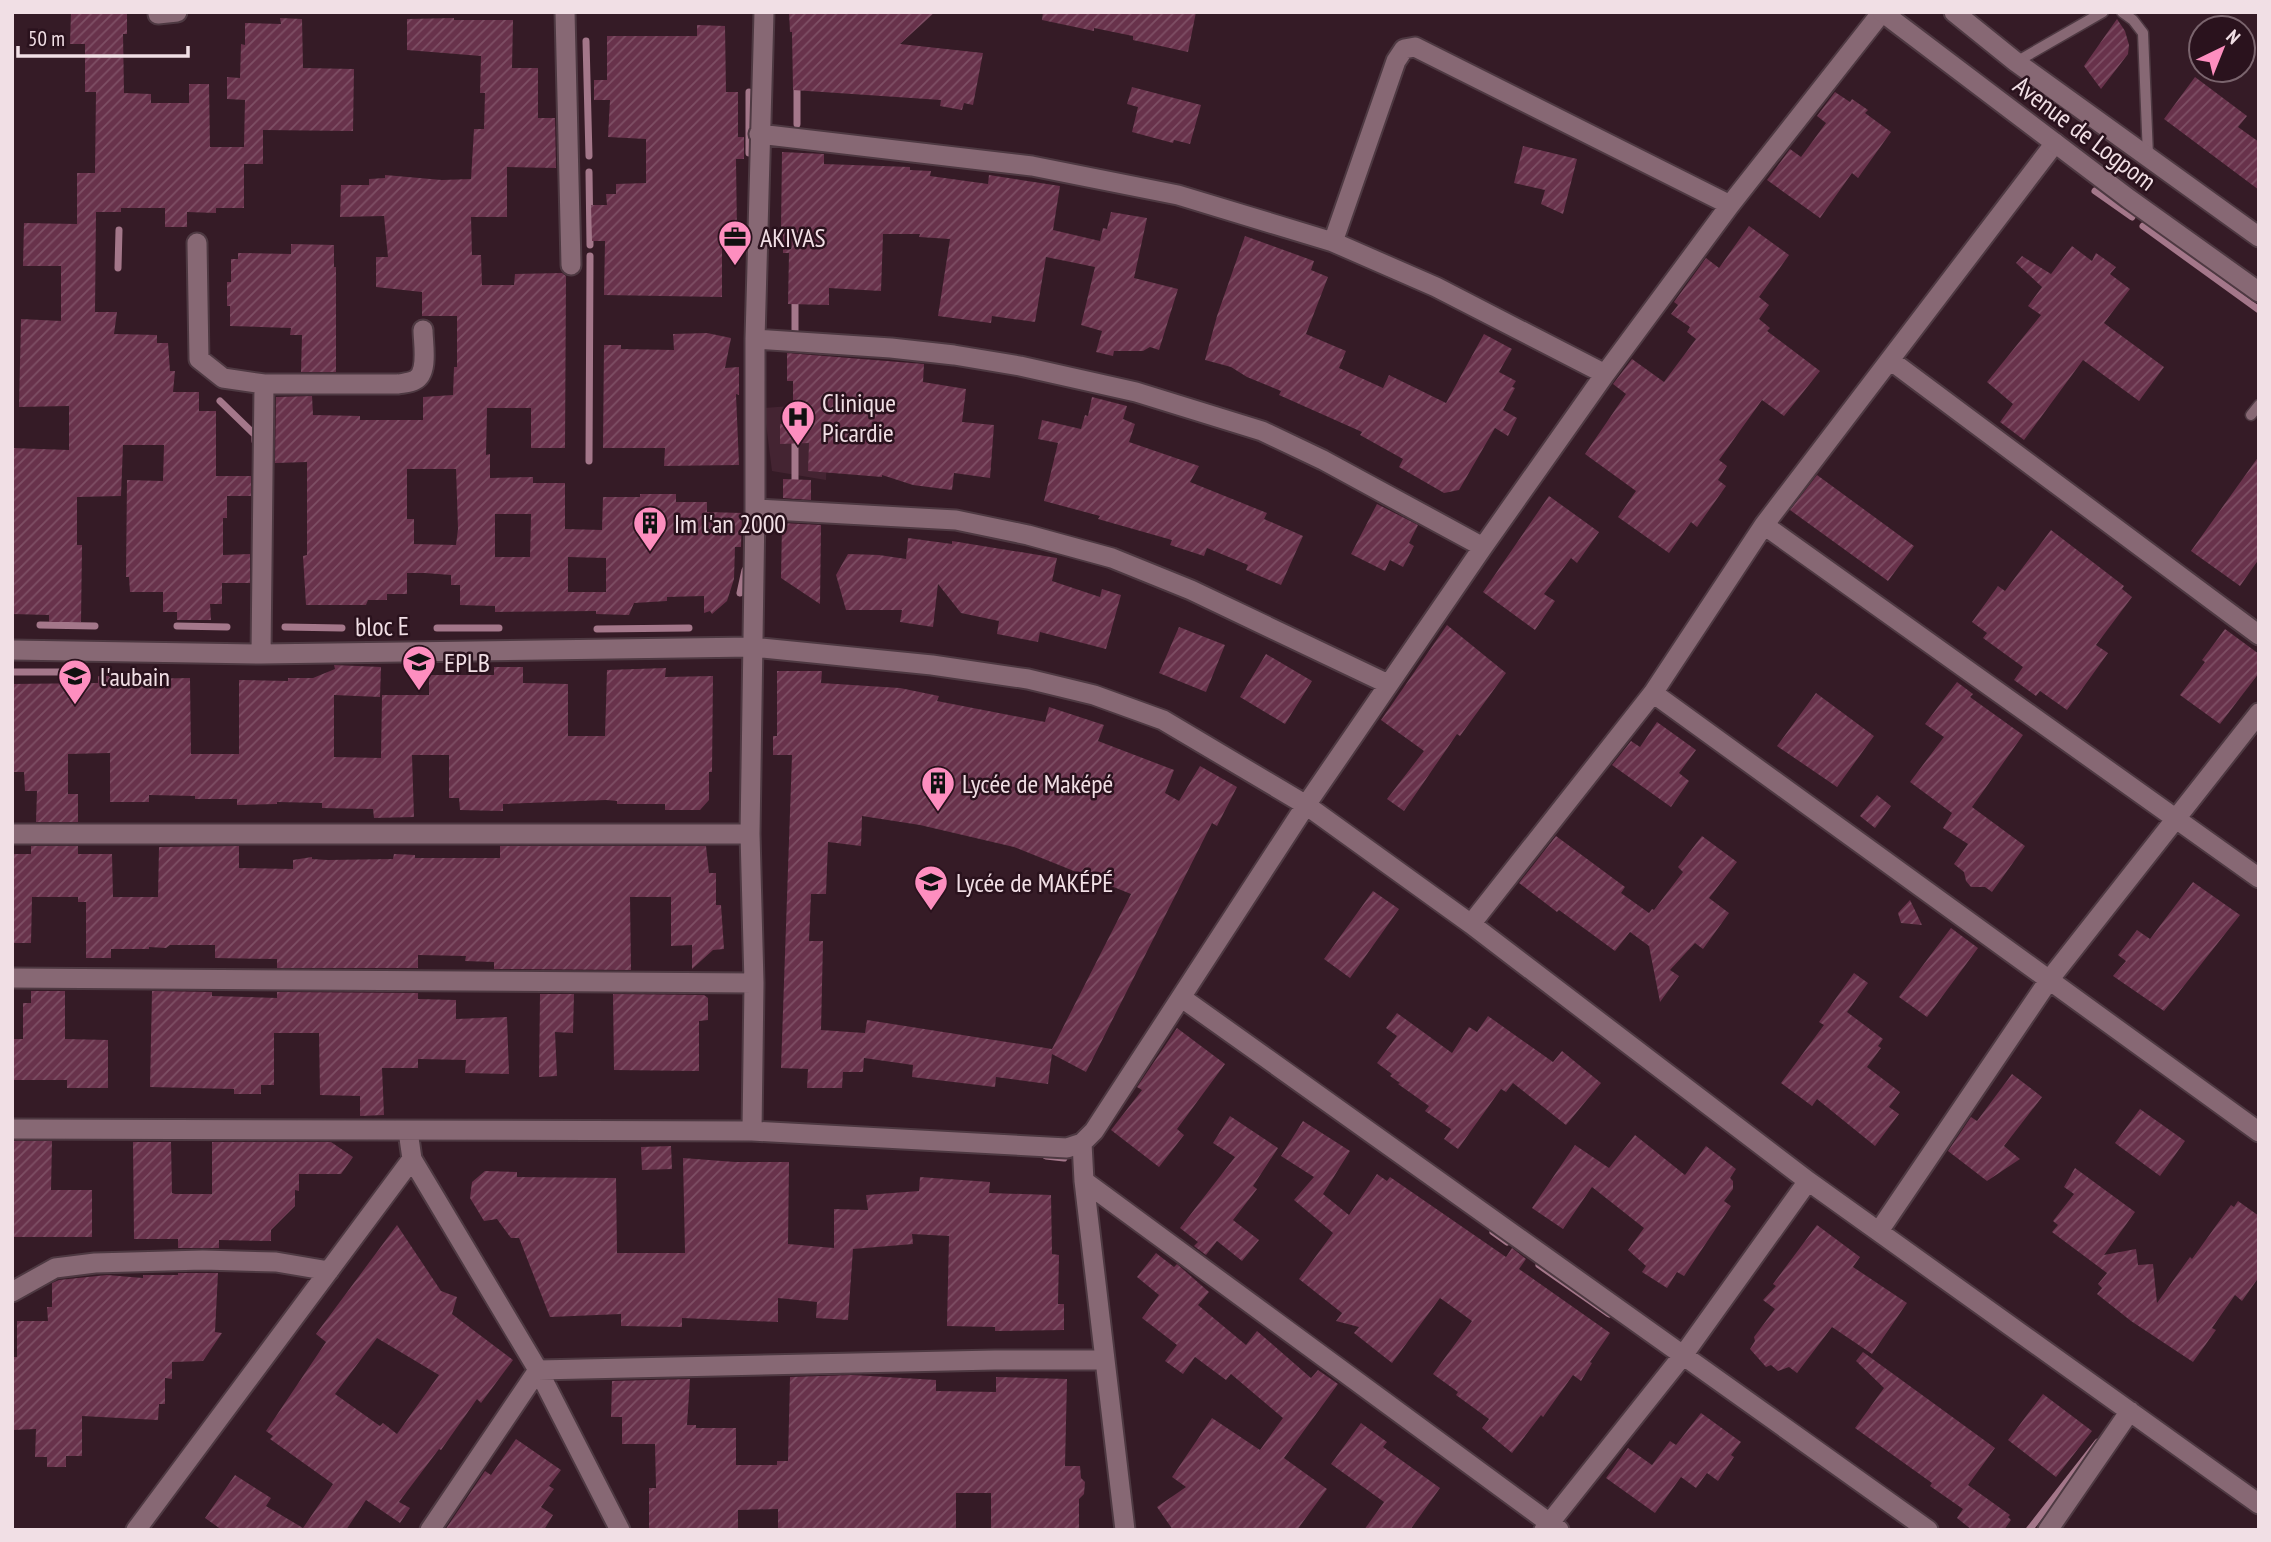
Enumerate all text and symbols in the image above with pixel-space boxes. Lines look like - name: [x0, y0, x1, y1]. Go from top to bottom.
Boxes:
- scale bar: [18, 14, 187, 58]
- north arrow: [2187, 14, 2257, 84]
- text: N: [2222, 24, 2246, 49]
- text: 50 m: [28, 25, 65, 52]
- street label: Avenue de Logpom: [2007, 69, 2163, 197]
- office icon: AKIVAS: [716, 218, 754, 267]
- place label: AKIVAS: [760, 221, 826, 254]
- place label: Clinique Picardie: [822, 386, 896, 449]
- hospital icon: Clinique Picardie: [779, 398, 817, 447]
- building icon: Im l'an 2000: [631, 504, 669, 553]
- place label: Im l'an 2000: [674, 507, 786, 540]
- street label: bloc E: [355, 609, 409, 643]
- school or university icon: EPLB: [400, 643, 438, 692]
- place label: EPLB: [444, 646, 490, 679]
- school or university icon: l'aubain: [56, 657, 94, 706]
- place label: l'aubain: [100, 660, 170, 693]
- building icon: Lycée de Maképé: [919, 764, 957, 813]
- place label: Lycée de Maképé: [962, 767, 1113, 800]
- school or university icon: Lycée de MAKÉPÉ: [912, 863, 950, 912]
- place label: Lycée de MAKÉPÉ: [956, 866, 1113, 899]

